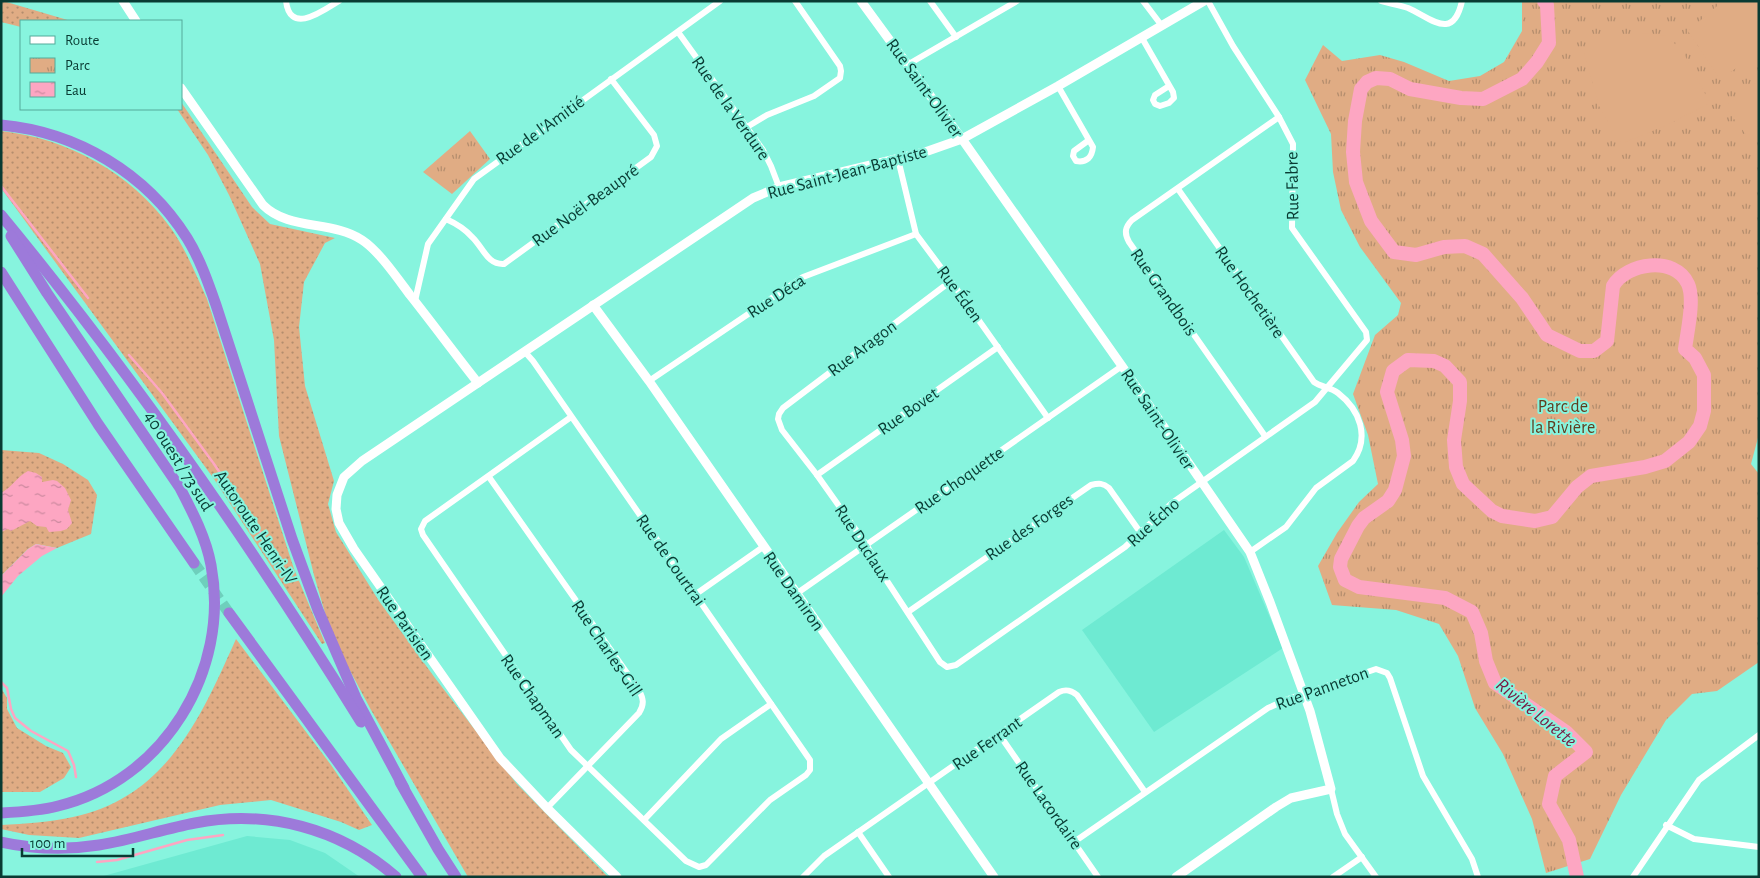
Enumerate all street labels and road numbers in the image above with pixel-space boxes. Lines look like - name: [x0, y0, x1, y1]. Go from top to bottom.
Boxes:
- street label: Rue Saint-Olivier: [882, 36, 966, 142]
- street label: Rue de la Verdure: [688, 53, 773, 164]
- street label: Rue de l'Amitié: [493, 93, 588, 169]
- street label: Rue Saint-Jean-Baptiste: [766, 143, 929, 203]
- street label: Rue Fabre: [1283, 151, 1303, 221]
- street label: Rue Noël-Beaupré: [529, 161, 642, 250]
- street label: Rue Hochetière: [1211, 243, 1288, 342]
- street label: Rue Grandbois: [1127, 246, 1200, 340]
- street label: Rue Éden: [933, 261, 988, 326]
- street label: Rue Déca: [744, 272, 809, 322]
- street label: Rue Aragon: [825, 317, 900, 380]
- street label: Rue Saint-Olivier: [1117, 366, 1198, 473]
- street label: Rue Bovet: [875, 384, 942, 439]
- street label: 40 ouest / 73 sud: [140, 408, 216, 515]
- street label: Rue Choquette: [912, 444, 1007, 518]
- street label: Autoroute Henri-IV: [210, 467, 300, 588]
- street label: Rue des Forges: [982, 491, 1077, 565]
- street label: Rue Écho: [1122, 493, 1183, 551]
- street label: Rue Duclaux: [831, 502, 894, 585]
- street label: Rue de Courtrai: [632, 511, 708, 610]
- street label: Rue Damiron: [759, 549, 827, 635]
- street label: Rue Parisien: [372, 583, 436, 664]
- street label: Rue Charles-Gill: [567, 597, 645, 700]
- street label: Rue Chapman: [497, 651, 568, 742]
- street label: Rue Panneton: [1274, 664, 1371, 714]
- street label: Rue Ferrant: [950, 713, 1026, 774]
- street label: Rue Lacordaire: [1011, 758, 1085, 853]

